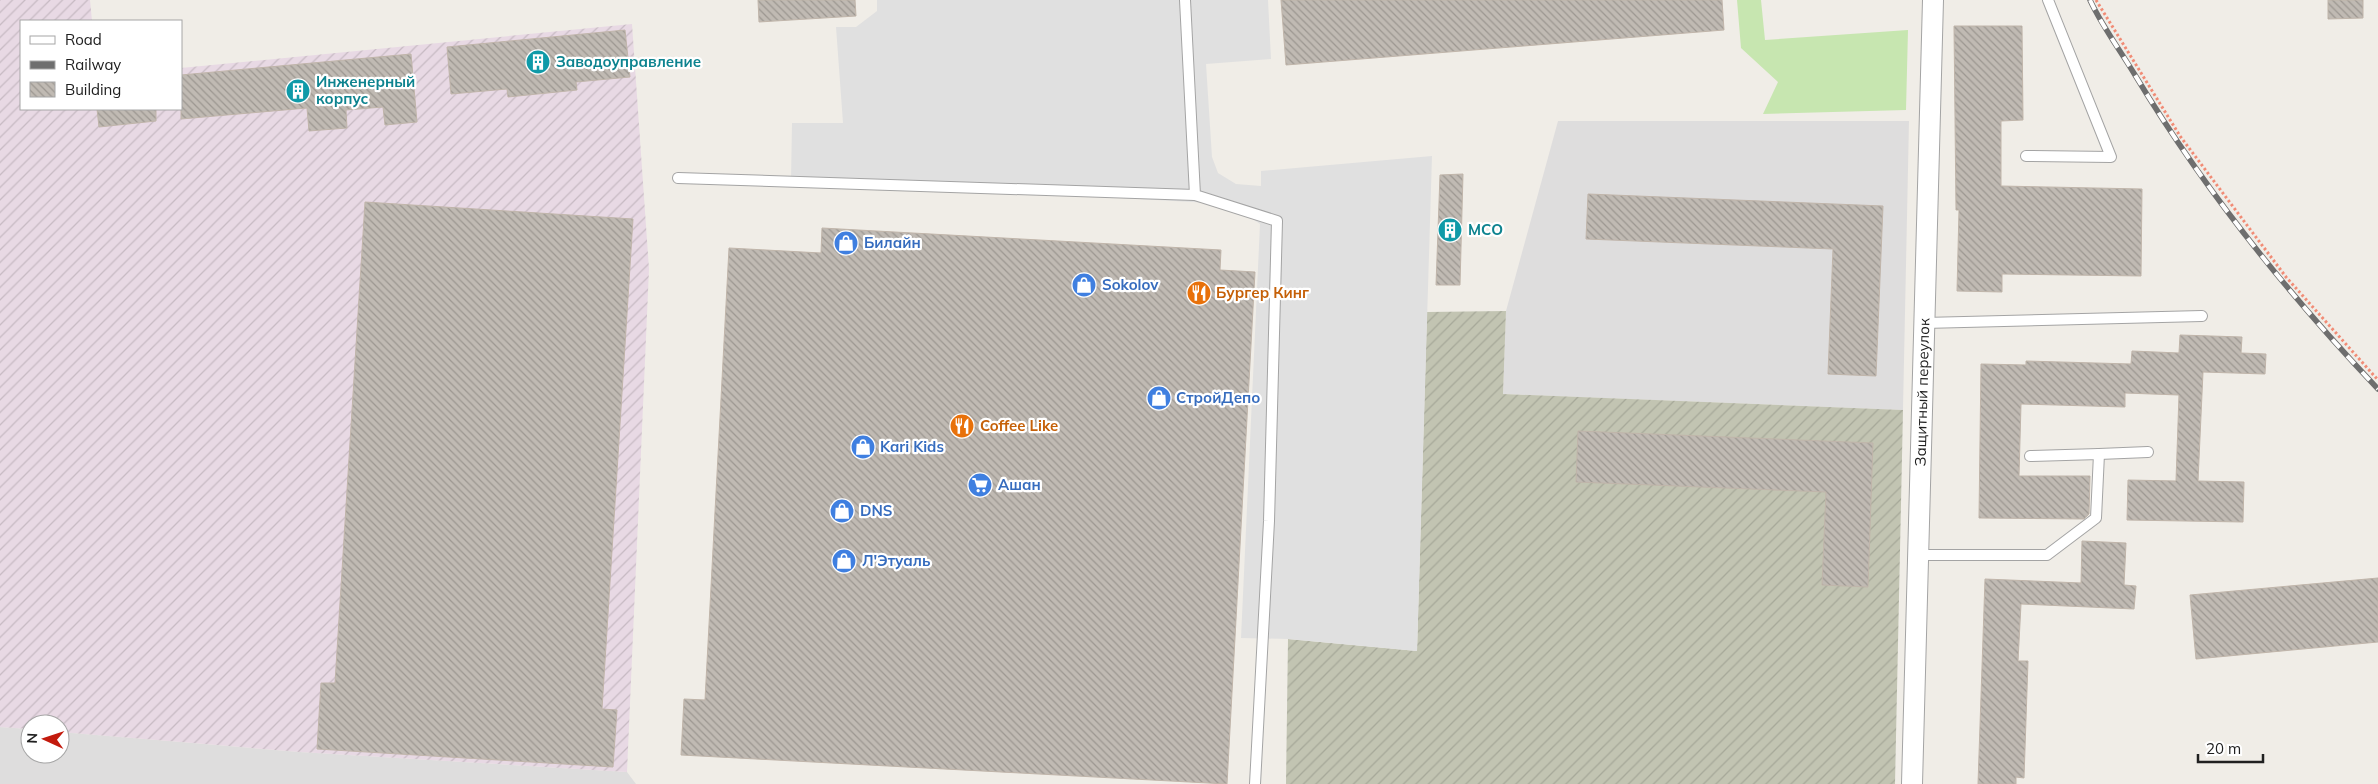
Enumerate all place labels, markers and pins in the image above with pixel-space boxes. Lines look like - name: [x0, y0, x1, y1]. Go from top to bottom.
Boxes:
- building icon: Заводоуправление: [525, 49, 551, 75]
- place label: Заводоуправление: [556, 52, 701, 71]
- place label: Инженерный корпус: [316, 72, 415, 108]
- building icon: Инженерный корпус: [285, 78, 311, 104]
- building icon: МСО: [1437, 217, 1463, 243]
- place label: МСО: [1468, 220, 1503, 239]
- shop icon: Билайн: [833, 230, 859, 256]
- place label: Билайн: [864, 233, 921, 252]
- shop icon: Sokolov: [1071, 272, 1097, 298]
- place label: Sokolov: [1102, 275, 1159, 294]
- restaurant icon: Бургер Кинг: [1186, 280, 1212, 306]
- place label: Бургер Кинг: [1216, 283, 1309, 302]
- shop icon: СтройДепо: [1146, 385, 1172, 411]
- place label: СтройДепо: [1176, 388, 1260, 407]
- restaurant icon: Coffee Like: [949, 413, 975, 439]
- place label: Coffee Like: [980, 416, 1058, 435]
- shop icon: Kari Kids: [850, 434, 876, 460]
- place label: Kari Kids: [880, 437, 944, 456]
- supermarket icon: Ашан: [967, 472, 993, 498]
- place label: Ашан: [998, 475, 1041, 494]
- shop icon: DNS: [829, 498, 855, 524]
- place label: DNS: [860, 501, 893, 520]
- shop icon: Л'Этуаль: [831, 548, 857, 574]
- place label: Л'Этуаль: [862, 551, 930, 570]

